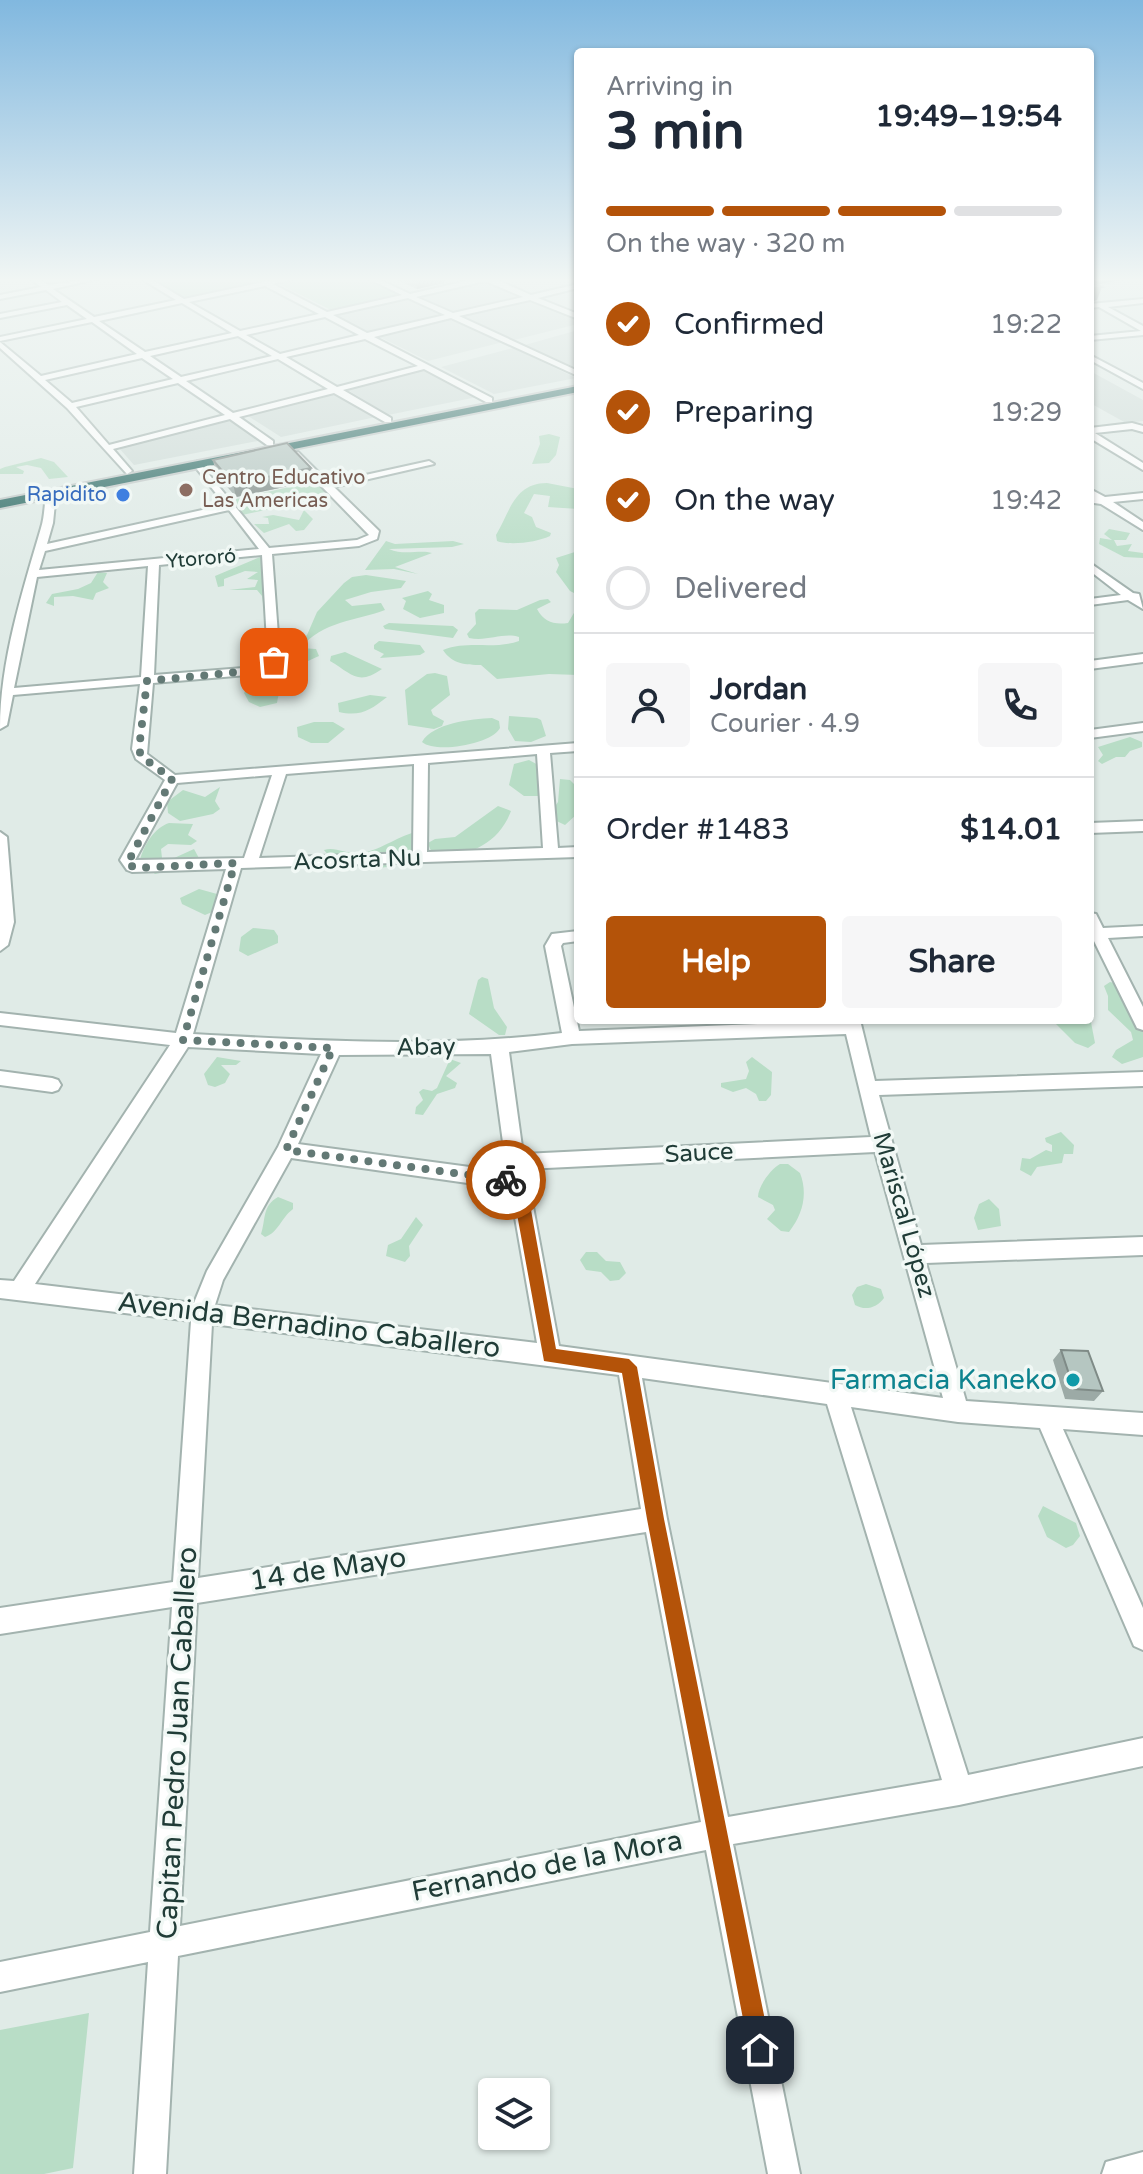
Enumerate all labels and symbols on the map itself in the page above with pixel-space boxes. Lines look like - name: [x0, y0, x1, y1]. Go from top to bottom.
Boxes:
- place label: Centro Educativo Las Americas: [202, 466, 365, 513]
- marker: Centro Educativo Las Americas: [177, 481, 195, 499]
- place label: Rapidito: [27, 483, 107, 507]
- marker: Rapidito: [114, 486, 132, 504]
- street label: Ytororó: [165, 544, 237, 574]
- pin: [240, 628, 308, 696]
- street label: Acosrta Nu: [292, 843, 422, 877]
- street label: Abay: [396, 1032, 456, 1062]
- street label: Mariscal López: [867, 1129, 941, 1301]
- street label: Sauce: [664, 1137, 734, 1169]
- courier: [466, 1140, 546, 1220]
- street label: Avenida Bernadino Caballero: [116, 1285, 502, 1365]
- place label: Farmacia Kaneko: [830, 1363, 1057, 1397]
- marker: Farmacia Kaneko: [1064, 1371, 1082, 1389]
- street label: 14 de Mayo: [247, 1540, 409, 1598]
- street label: Capitan Pedro Juan Caballero: [150, 1546, 204, 1940]
- street label: Fernando de la Mora: [409, 1823, 685, 1909]
- pin: [726, 2016, 794, 2084]

